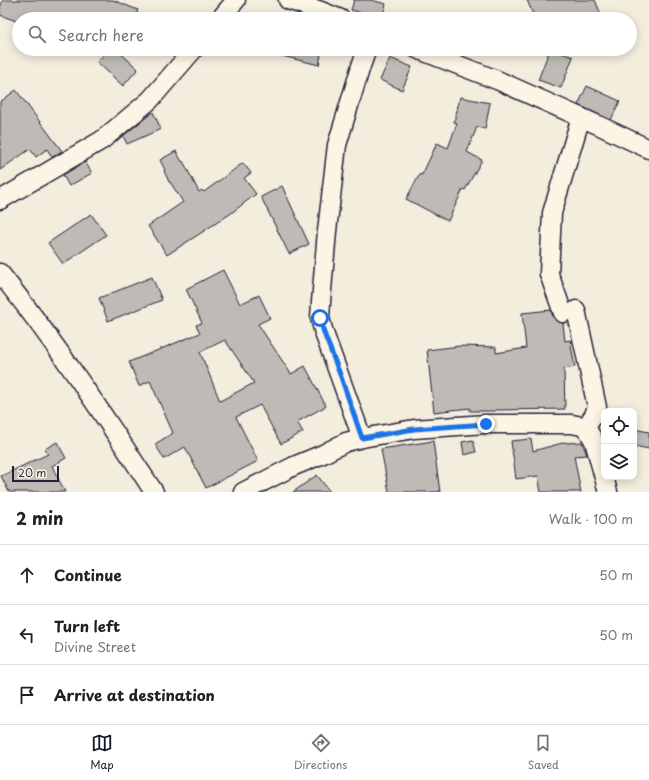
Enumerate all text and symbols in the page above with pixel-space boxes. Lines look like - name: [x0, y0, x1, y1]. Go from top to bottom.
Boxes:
- search box: [12, 12, 637, 56]
- icon: search: [26, 23, 48, 45]
- text: Search here: [58, 23, 144, 46]
- route start: [311, 309, 329, 327]
- map controls: [601, 408, 637, 480]
- button: locate: [601, 408, 637, 444]
- route end: [477, 415, 495, 433]
- button: layers: [601, 444, 637, 480]
- scale bar: [12, 464, 59, 483]
- text: 20 m: [18, 464, 46, 481]
- text: 2 min: [16, 505, 63, 531]
- text: Walk · 100 m: [549, 509, 633, 528]
- text: Continue: [54, 563, 122, 586]
- icon: ahead: [16, 564, 38, 586]
- text: 50 m: [599, 565, 633, 584]
- text: Turn left: [54, 614, 120, 637]
- icon: left: [16, 624, 38, 646]
- text: 50 m: [599, 625, 633, 644]
- text: Divine Street: [54, 637, 136, 656]
- text: Arrive at destination: [54, 683, 215, 706]
- icon: arrive: [16, 684, 38, 706]
- tab: Map: [90, 732, 114, 773]
- tab: Directions: [294, 732, 347, 773]
- tab: Saved: [528, 732, 559, 773]

